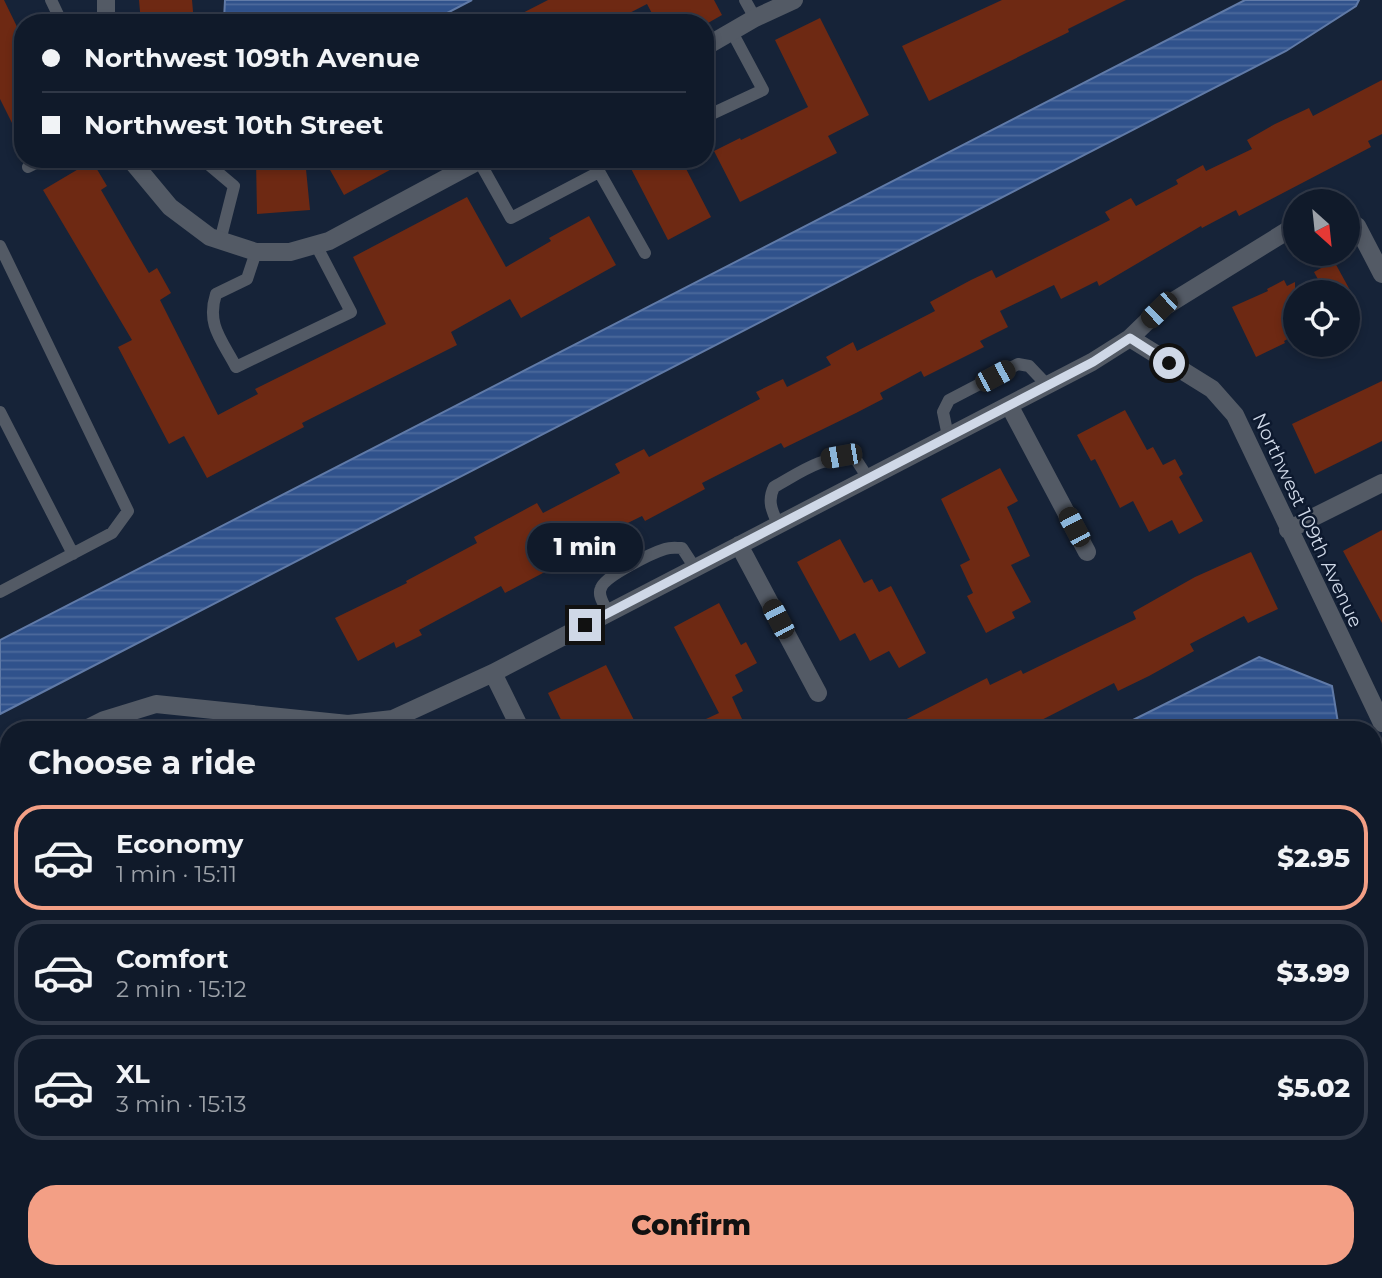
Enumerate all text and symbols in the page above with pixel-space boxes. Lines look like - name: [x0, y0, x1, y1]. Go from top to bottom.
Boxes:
- text: Northwest 109th Avenue: [84, 42, 420, 74]
- text: Northwest 10th Street: [84, 109, 383, 141]
- north arrow: [1283, 189, 1360, 266]
- map controls: [1283, 189, 1360, 357]
- button: locate: [1283, 280, 1360, 357]
- car: [1137, 288, 1182, 332]
- route start: [1153, 347, 1185, 379]
- car: [972, 357, 1019, 395]
- street label: Northwest 109th Avenue: [1248, 409, 1367, 631]
- car: [819, 442, 864, 470]
- car: [1055, 504, 1094, 550]
- callout: 1 min: [527, 524, 643, 572]
- text: 1 min: [553, 533, 617, 561]
- car: [759, 596, 798, 642]
- route end: [569, 609, 601, 641]
- text: Choose a ride: [28, 743, 256, 782]
- icon: car: [32, 826, 95, 889]
- text: Economy: [116, 828, 243, 860]
- text: $2.95: [1277, 842, 1350, 874]
- text: 1 min · 15:11: [116, 860, 237, 888]
- icon: car: [32, 941, 95, 1004]
- text: Comfort: [116, 943, 228, 975]
- text: $3.99: [1276, 957, 1350, 989]
- text: 2 min · 15:12: [116, 975, 247, 1003]
- icon: car: [32, 1056, 95, 1119]
- text: XL: [116, 1058, 150, 1090]
- text: $5.02: [1277, 1072, 1350, 1104]
- text: 3 min · 15:13: [116, 1090, 246, 1118]
- button: Confirm: [28, 1185, 1354, 1265]

